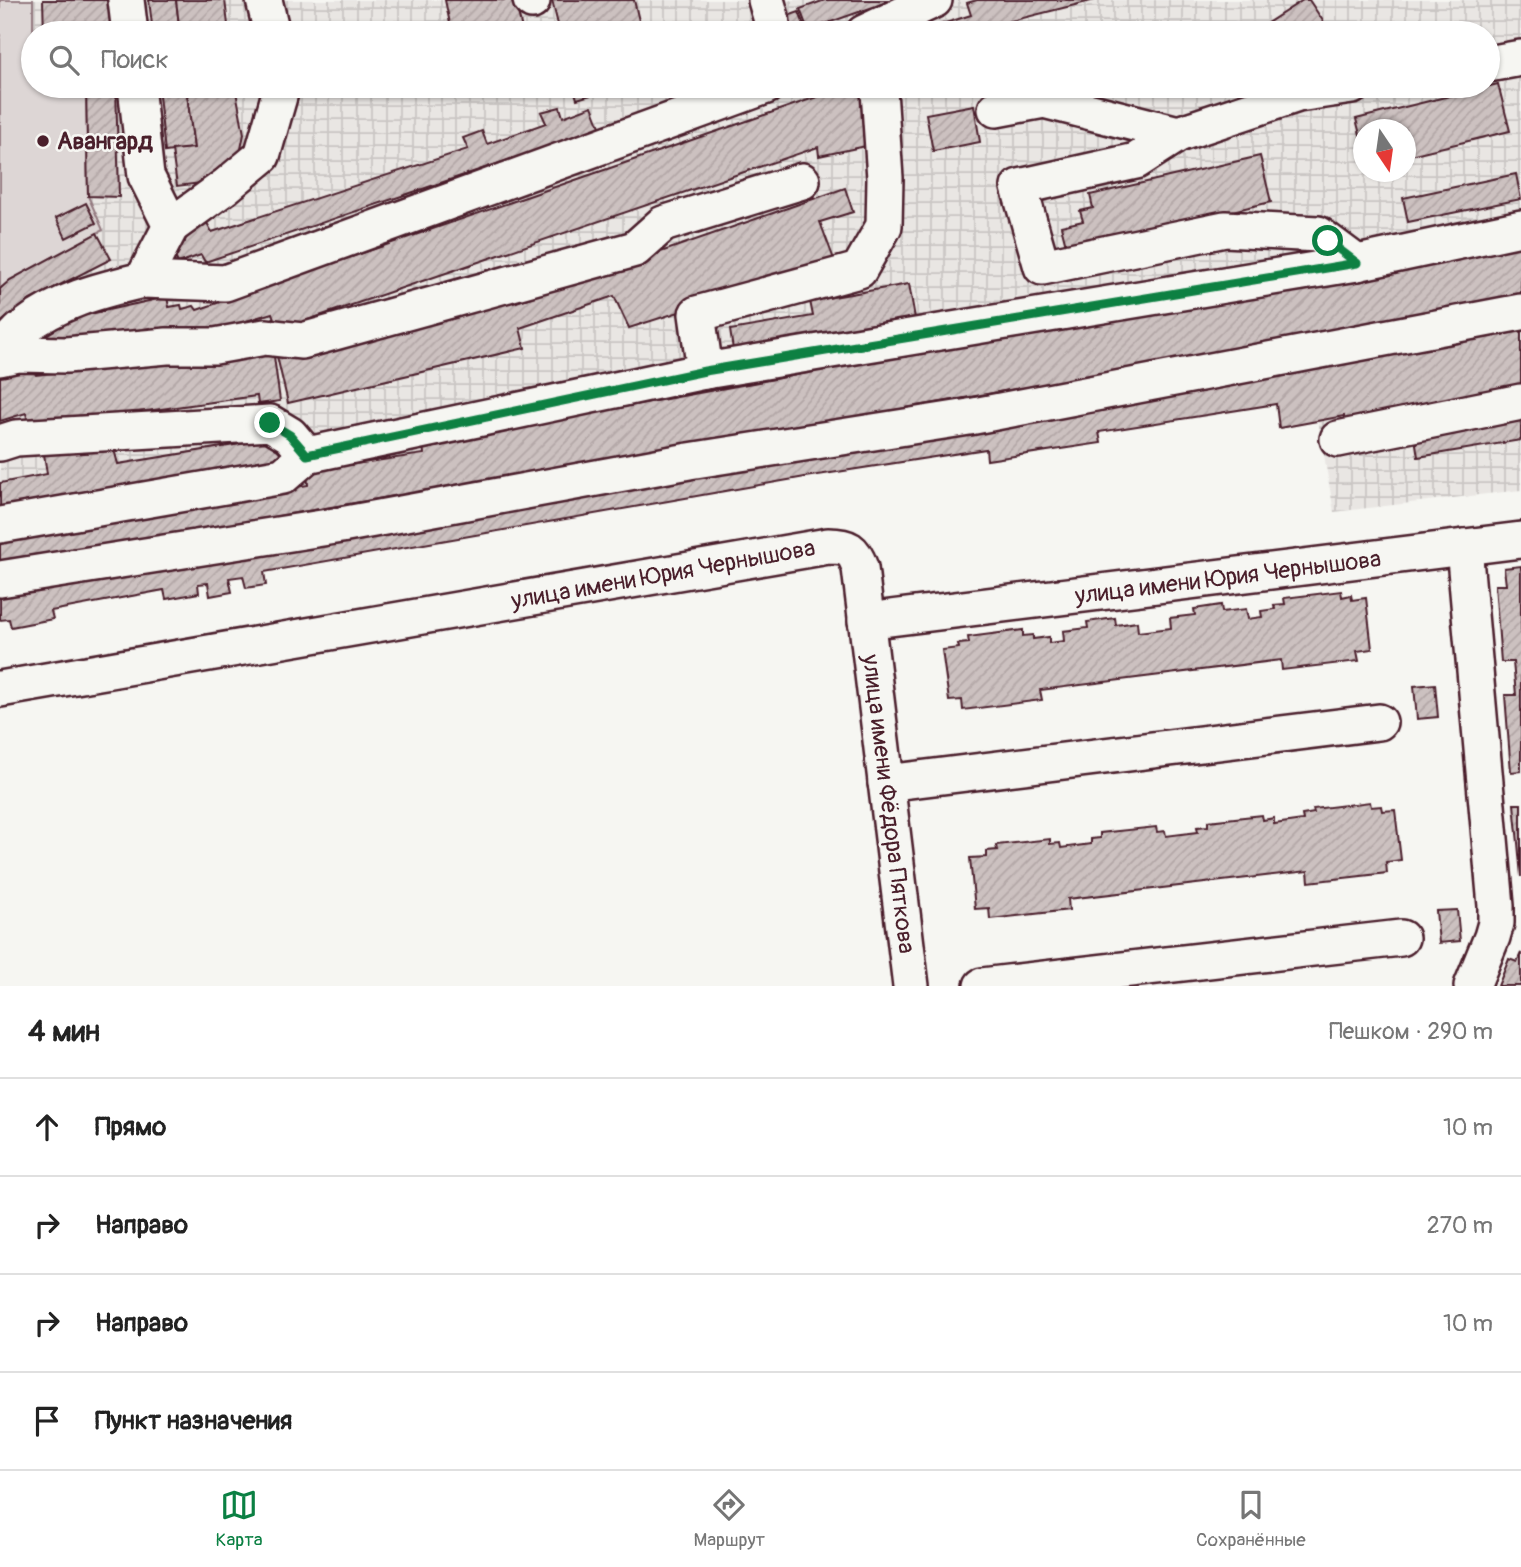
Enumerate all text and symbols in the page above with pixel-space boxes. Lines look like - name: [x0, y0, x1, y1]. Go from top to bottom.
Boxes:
- search box: [21, 21, 1500, 98]
- icon: search: [45, 41, 83, 79]
- text: Поиск: [101, 44, 169, 76]
- north arrow: [1353, 119, 1416, 182]
- place label: Авангард: [57, 127, 153, 156]
- marker: Авангард: [35, 133, 51, 149]
- route start: [1312, 225, 1343, 256]
- route end: [254, 407, 285, 438]
- street label: улица имени Юрия Чернышова: [508, 533, 817, 616]
- street label: улица имени Юрия Чернышова: [1072, 544, 1383, 611]
- street label: улица имени Фёдора Пяткова: [856, 652, 921, 955]
- text: 4 мин: [28, 1013, 100, 1050]
- text: Пешком · 290 m: [1329, 1017, 1493, 1046]
- icon: ahead: [28, 1108, 66, 1146]
- text: Прямо: [95, 1111, 166, 1143]
- text: 10 m: [1443, 1113, 1493, 1142]
- icon: right: [28, 1206, 66, 1244]
- text: Направо: [95, 1209, 188, 1241]
- text: 270 m: [1427, 1211, 1493, 1240]
- icon: right: [28, 1304, 66, 1342]
- text: Направо: [95, 1307, 188, 1339]
- text: 10 m: [1443, 1309, 1493, 1338]
- icon: arrive: [28, 1402, 66, 1440]
- text: Пункт назначения: [95, 1405, 292, 1437]
- tab: Карта: [215, 1486, 263, 1552]
- tab: Маршрут: [694, 1486, 765, 1552]
- tab: Сохранённые: [1196, 1486, 1306, 1552]

